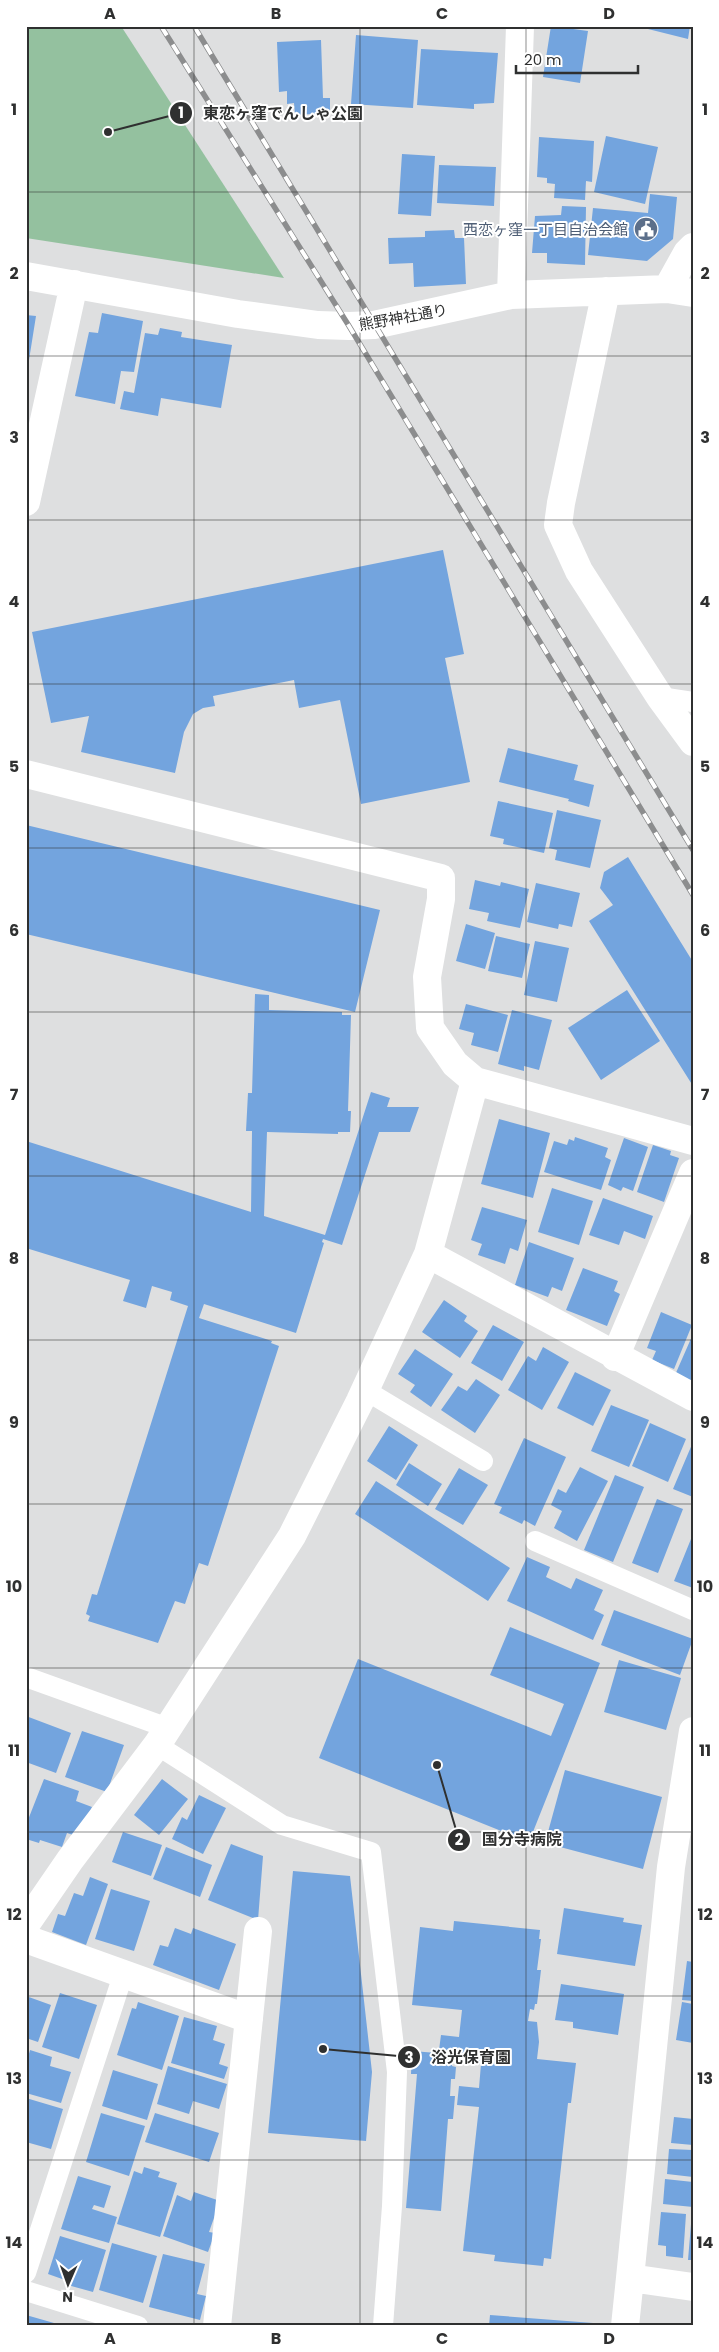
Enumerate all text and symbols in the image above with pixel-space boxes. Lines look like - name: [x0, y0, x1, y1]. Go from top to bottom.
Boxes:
- text: A: [104, 2, 116, 25]
- text: B: [271, 2, 281, 25]
- text: C: [436, 2, 448, 25]
- text: D: [603, 2, 615, 25]
- scale bar: [516, 42, 639, 74]
- text: 20 m: [524, 49, 562, 70]
- callout: 東恋ヶ窪でんしゃ公園: [168, 97, 373, 128]
- text: 1: [11, 98, 17, 121]
- text: 1: [702, 98, 708, 121]
- text: 1: [178, 102, 184, 123]
- text: 東恋ヶ窪でんしゃ公園: [203, 102, 363, 125]
- public building icon: 西恋ヶ窪一丁目自治会館: [633, 216, 659, 242]
- place label: 西恋ヶ窪一丁目自治会館: [463, 219, 628, 240]
- text: 2: [9, 262, 19, 285]
- text: 2: [700, 262, 710, 285]
- street label: 熊野神社通り: [357, 299, 449, 335]
- text: 3: [9, 426, 19, 449]
- text: 3: [700, 426, 710, 449]
- text: 4: [9, 590, 20, 613]
- text: 4: [700, 590, 711, 613]
- text: 5: [9, 755, 19, 778]
- text: 5: [700, 755, 710, 778]
- text: 6: [9, 919, 19, 942]
- text: 6: [700, 919, 710, 942]
- text: 7: [10, 1083, 19, 1106]
- text: 7: [701, 1083, 710, 1106]
- text: 8: [9, 1247, 19, 1270]
- text: 8: [700, 1247, 710, 1270]
- text: 9: [9, 1411, 19, 1434]
- text: 9: [700, 1411, 710, 1434]
- text: 10: [6, 1575, 22, 1598]
- text: 10: [697, 1575, 713, 1598]
- text: 11: [8, 1739, 20, 1762]
- text: 11: [699, 1739, 711, 1762]
- callout: 国分寺病院: [447, 1824, 572, 1855]
- text: 国分寺病院: [482, 1828, 562, 1851]
- text: 2: [455, 1829, 464, 1850]
- text: 12: [6, 1903, 22, 1926]
- text: 12: [697, 1903, 713, 1926]
- callout: 浴光保育園: [396, 2042, 521, 2073]
- text: 浴光保育園: [431, 2046, 511, 2069]
- text: 3: [404, 2047, 414, 2068]
- text: 13: [6, 2067, 22, 2090]
- text: 13: [697, 2067, 713, 2090]
- text: 14: [6, 2231, 23, 2254]
- text: 14: [697, 2231, 714, 2254]
- north arrow: [42, 2260, 92, 2310]
- text: N: [62, 2287, 73, 2307]
- text: A: [104, 2327, 116, 2350]
- text: B: [271, 2327, 281, 2350]
- text: C: [436, 2327, 448, 2350]
- text: D: [603, 2327, 615, 2350]

